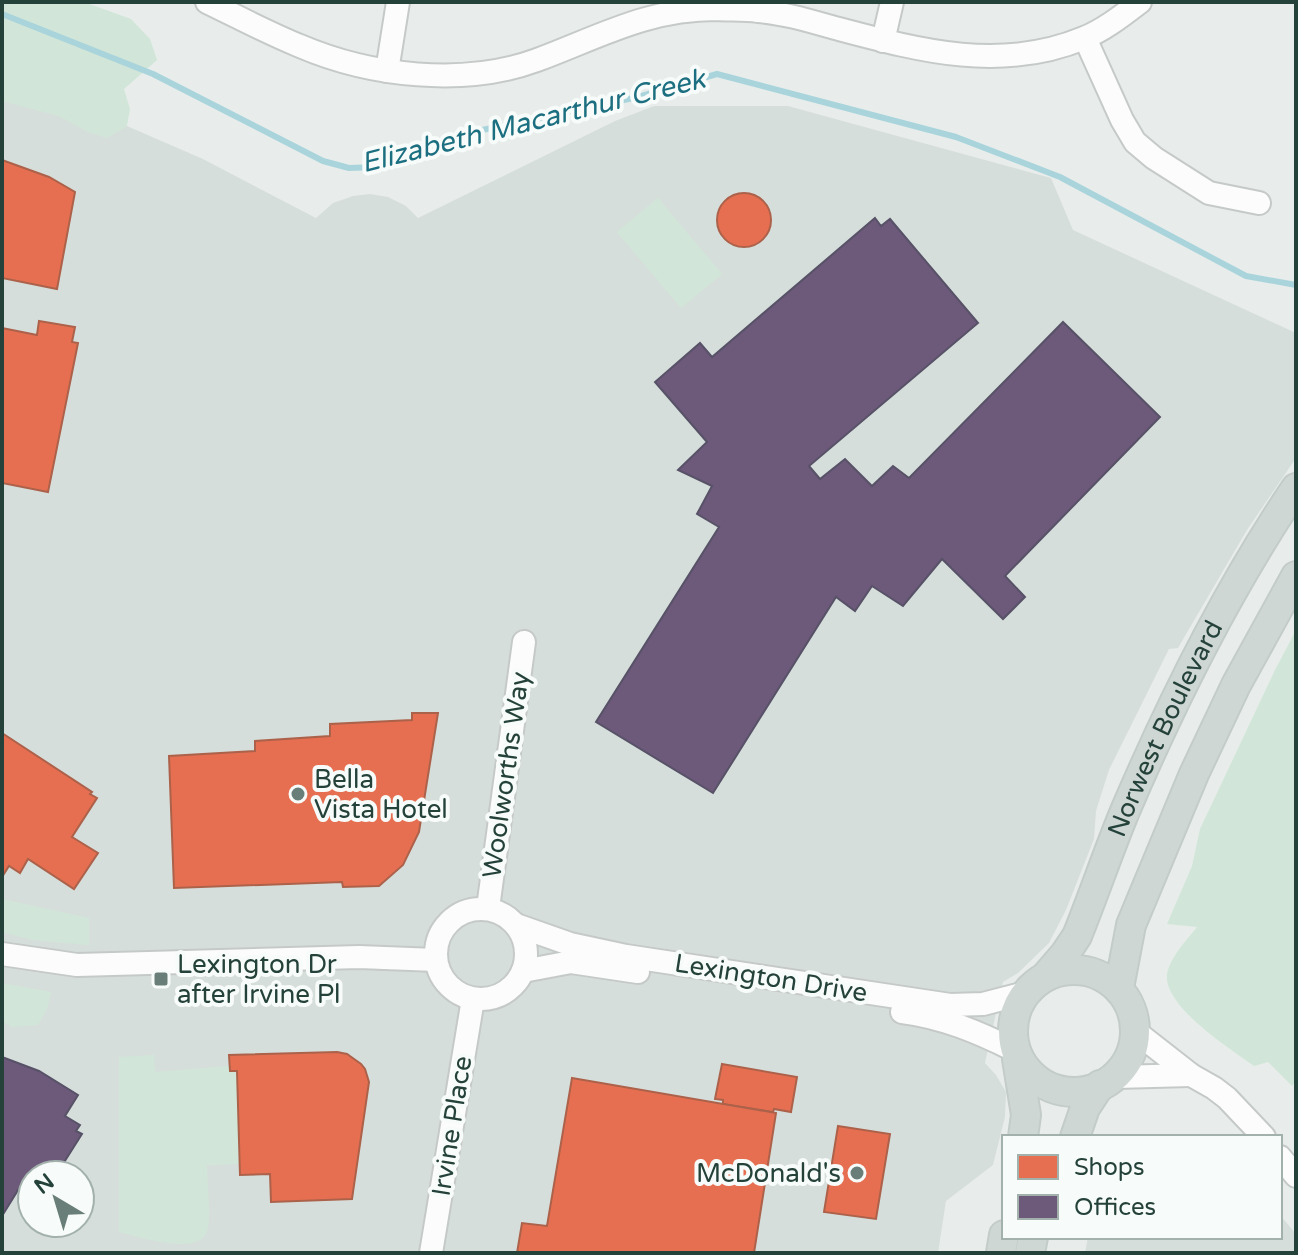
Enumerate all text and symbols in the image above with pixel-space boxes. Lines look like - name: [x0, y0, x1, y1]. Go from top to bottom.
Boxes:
- water label: Elizabeth Macarthur Creek: [357, 61, 710, 180]
- street label: Norwest Boulevard: [1101, 615, 1229, 841]
- street label: Woolworths Way: [476, 670, 536, 880]
- place label: Bella Vista Hotel: [314, 764, 448, 825]
- marker: Bella Vista Hotel: [289, 785, 307, 803]
- street label: Lexington Drive: [673, 947, 869, 1009]
- place label: Lexington Dr after Irvine Pl: [177, 949, 341, 1010]
- marker: Lexington Dr after Irvine Pl: [152, 970, 170, 988]
- street label: Irvine Place: [426, 1054, 478, 1198]
- legend: [1002, 1135, 1282, 1239]
- text: Shops: [1074, 1153, 1144, 1182]
- place label: McDonald's: [696, 1158, 841, 1189]
- north arrow: [16, 1159, 96, 1239]
- marker: McDonald's: [848, 1164, 866, 1182]
- text: N: [29, 1168, 59, 1200]
- text: Offices: [1074, 1193, 1156, 1222]

